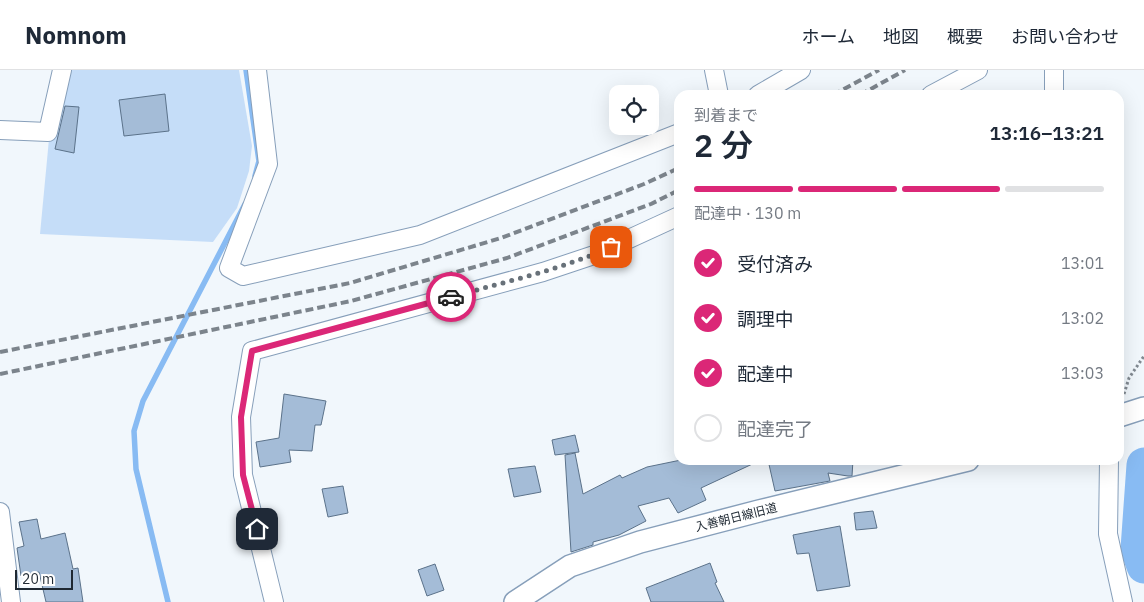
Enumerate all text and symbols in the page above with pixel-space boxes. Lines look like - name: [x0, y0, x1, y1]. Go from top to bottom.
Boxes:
- text: Nomnom: [25, 19, 127, 51]
- text: ホーム: [802, 25, 855, 48]
- text: 地図: [883, 25, 919, 48]
- text: 概要: [947, 25, 983, 48]
- text: お問い合わせ: [1011, 25, 1119, 48]
- map controls: [609, 85, 659, 135]
- button: locate: [609, 85, 659, 135]
- text: 到着まで: [694, 105, 758, 125]
- text: 13:16–13:21: [990, 121, 1104, 145]
- text: 2 分: [694, 124, 753, 166]
- text: 配達中 · 130 m: [694, 203, 801, 223]
- pin: [590, 226, 632, 268]
- icon: bag: [597, 233, 625, 261]
- icon: check: [694, 249, 722, 277]
- text: 受付済み: [737, 252, 813, 276]
- text: 13:01: [1061, 253, 1104, 273]
- courier: [426, 272, 476, 322]
- icon: car: [437, 283, 465, 311]
- icon: check: [694, 304, 722, 332]
- text: 調理中: [737, 307, 794, 331]
- text: 13:02: [1061, 308, 1104, 328]
- icon: check: [694, 359, 722, 387]
- text: 配達中: [737, 362, 794, 386]
- text: 13:03: [1061, 363, 1104, 383]
- text: 配達完了: [737, 417, 813, 441]
- street label: 入善朝日線旧道: [693, 500, 779, 534]
- pin: [236, 508, 278, 550]
- icon: home: [243, 515, 271, 543]
- scale bar: [15, 567, 72, 590]
- text: 20 m: [22, 570, 54, 588]

